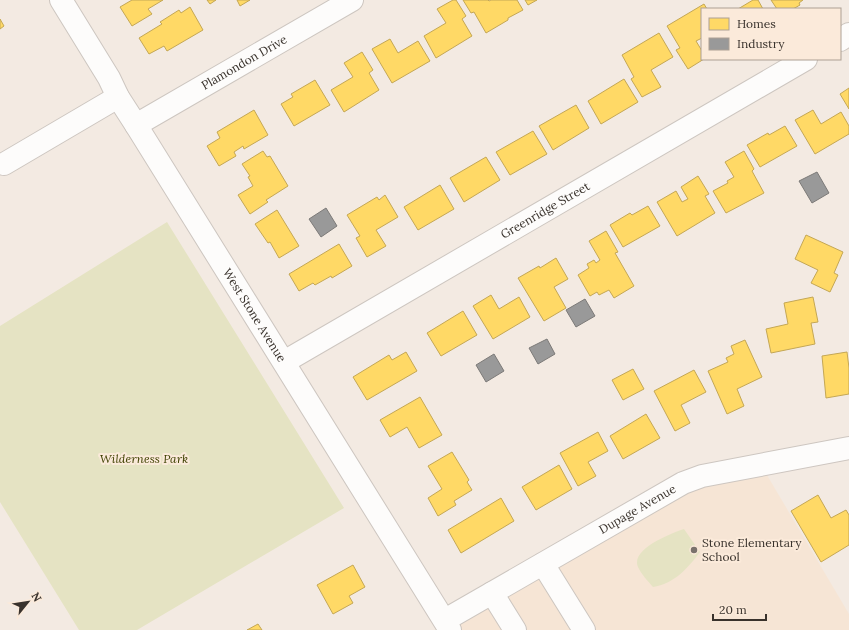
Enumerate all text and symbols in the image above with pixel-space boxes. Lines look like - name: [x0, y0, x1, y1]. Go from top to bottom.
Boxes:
- legend: [701, 8, 841, 60]
- text: Homes: [737, 16, 776, 31]
- street label: Plamondon Drive: [198, 31, 290, 93]
- text: Industry: [737, 36, 785, 51]
- street label: Greenridge Street: [498, 178, 593, 242]
- street label: West Stone Avenue: [220, 265, 290, 365]
- park label: Wilderness Park: [100, 451, 188, 466]
- street label: Dupage Avenue: [596, 480, 679, 537]
- place label: Stone Elementary School: [702, 535, 802, 564]
- marker: Stone Elementary School: [689, 545, 699, 555]
- north arrow: [8, 582, 48, 622]
- text: N: [28, 590, 45, 605]
- scale bar: [713, 596, 766, 622]
- text: 20 m: [719, 602, 747, 617]

